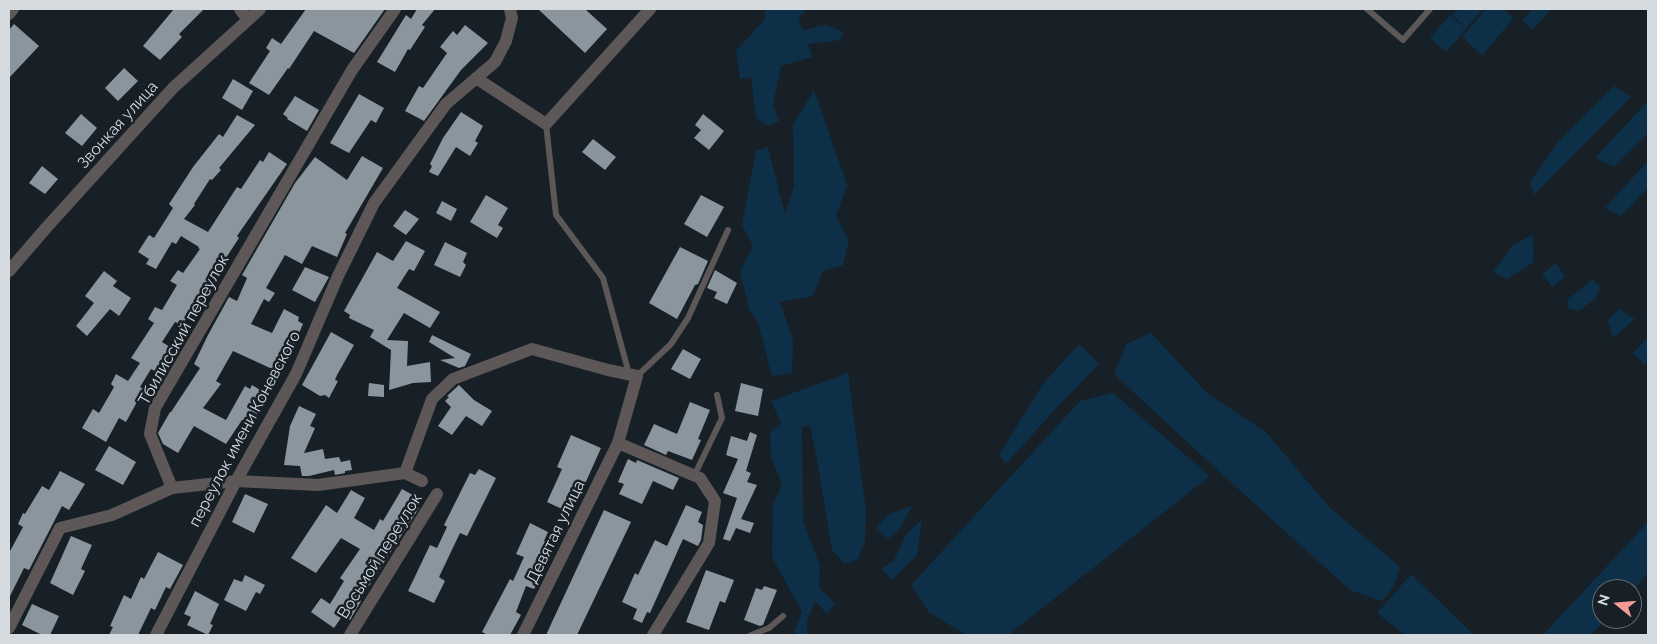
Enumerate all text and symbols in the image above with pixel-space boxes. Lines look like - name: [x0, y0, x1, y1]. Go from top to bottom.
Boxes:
- street label: Звонкая улица: [74, 77, 162, 173]
- street label: Тбилисский переулок: [135, 252, 233, 408]
- street label: переулок имени Коневского: [185, 328, 305, 530]
- street label: Девятая улица: [523, 477, 589, 587]
- street label: Восьмой переулок: [334, 490, 426, 622]
- north arrow: [1592, 579, 1642, 629]
- text: N: [1594, 592, 1613, 607]

